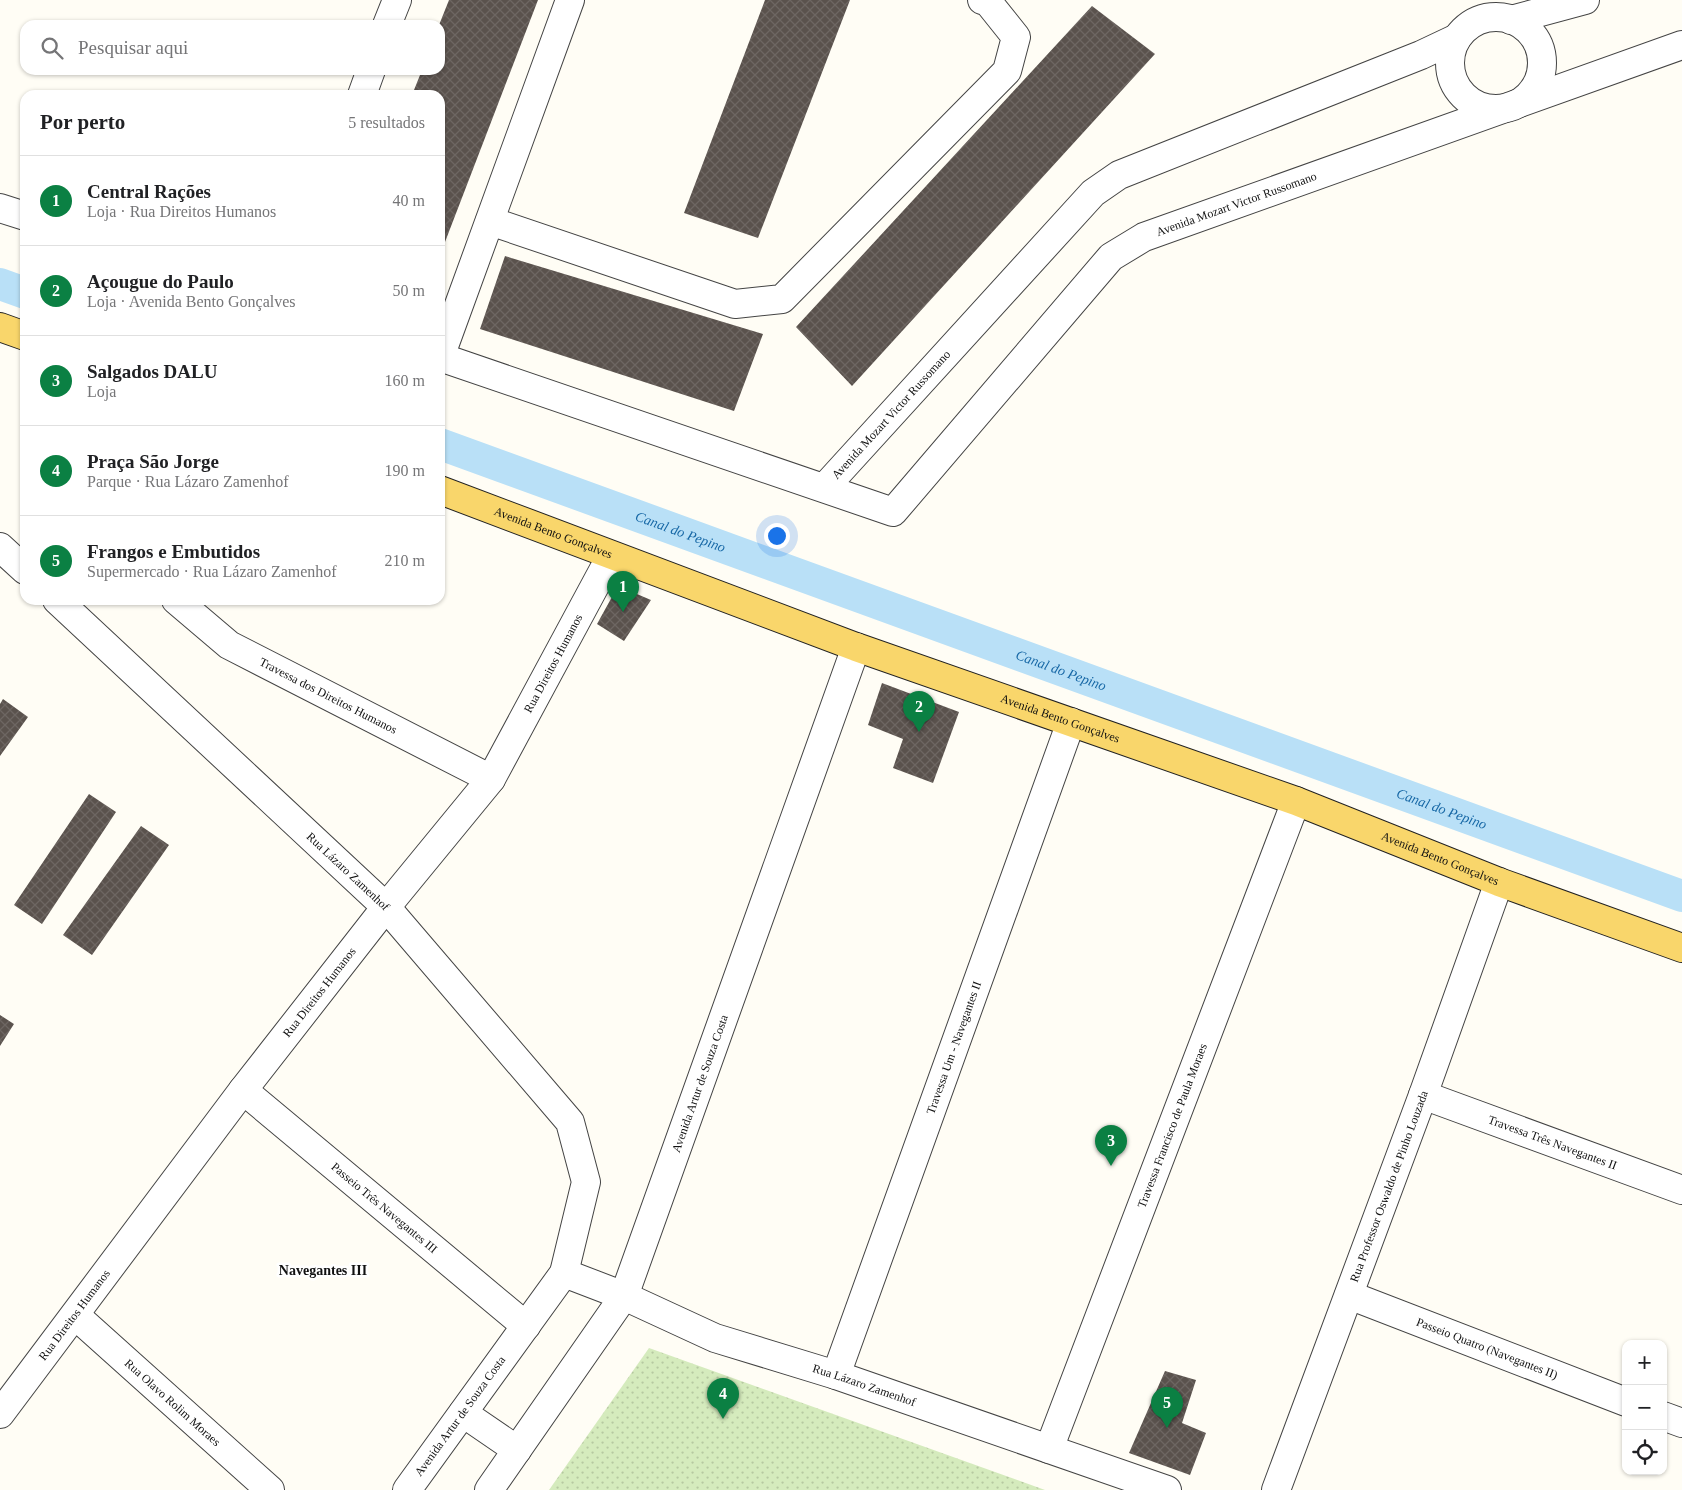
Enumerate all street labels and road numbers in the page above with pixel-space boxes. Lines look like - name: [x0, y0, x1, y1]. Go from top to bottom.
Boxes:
- street label: Avenida Mozart Victor Russomano: [1154, 169, 1318, 239]
- street label: Avenida Mozart Victor Russomano: [829, 347, 953, 482]
- street label: Avenida Bento Gonçalves: [492, 504, 615, 561]
- street label: Rua Direitos Humanos: [521, 611, 586, 715]
- street label: Travessa dos Direitos Humanos: [257, 655, 400, 737]
- street label: Avenida Bento Gonçalves: [999, 691, 1122, 746]
- street label: Avenida Bento Gonçalves: [1379, 829, 1501, 888]
- street label: Rua Lázaro Zamenhof: [304, 830, 393, 913]
- street label: Rua Direitos Humanos: [280, 944, 359, 1040]
- street label: Travessa Um - Navegantes II: [924, 979, 984, 1116]
- street label: Avenida Artur de Souza Costa: [669, 1012, 731, 1154]
- street label: Travessa Francisco de Paula Moraes: [1135, 1041, 1210, 1210]
- street label: Rua Professor Oswaldo de Pinho Louzada: [1347, 1088, 1431, 1284]
- street label: Travessa Três Navegantes II: [1486, 1113, 1619, 1173]
- street label: Passeio Três Navegantes III: [328, 1160, 440, 1256]
- street label: Rua Direitos Humanos: [36, 1266, 113, 1363]
- street label: Passeio Quatro (Navegantes II): [1414, 1315, 1560, 1382]
- street label: Avenida Artur de Souza Costa: [412, 1353, 509, 1479]
- street label: Rua Olavo Rolim Moraes: [122, 1356, 223, 1449]
- street label: Rua Lázaro Zamenhof: [811, 1361, 918, 1409]

